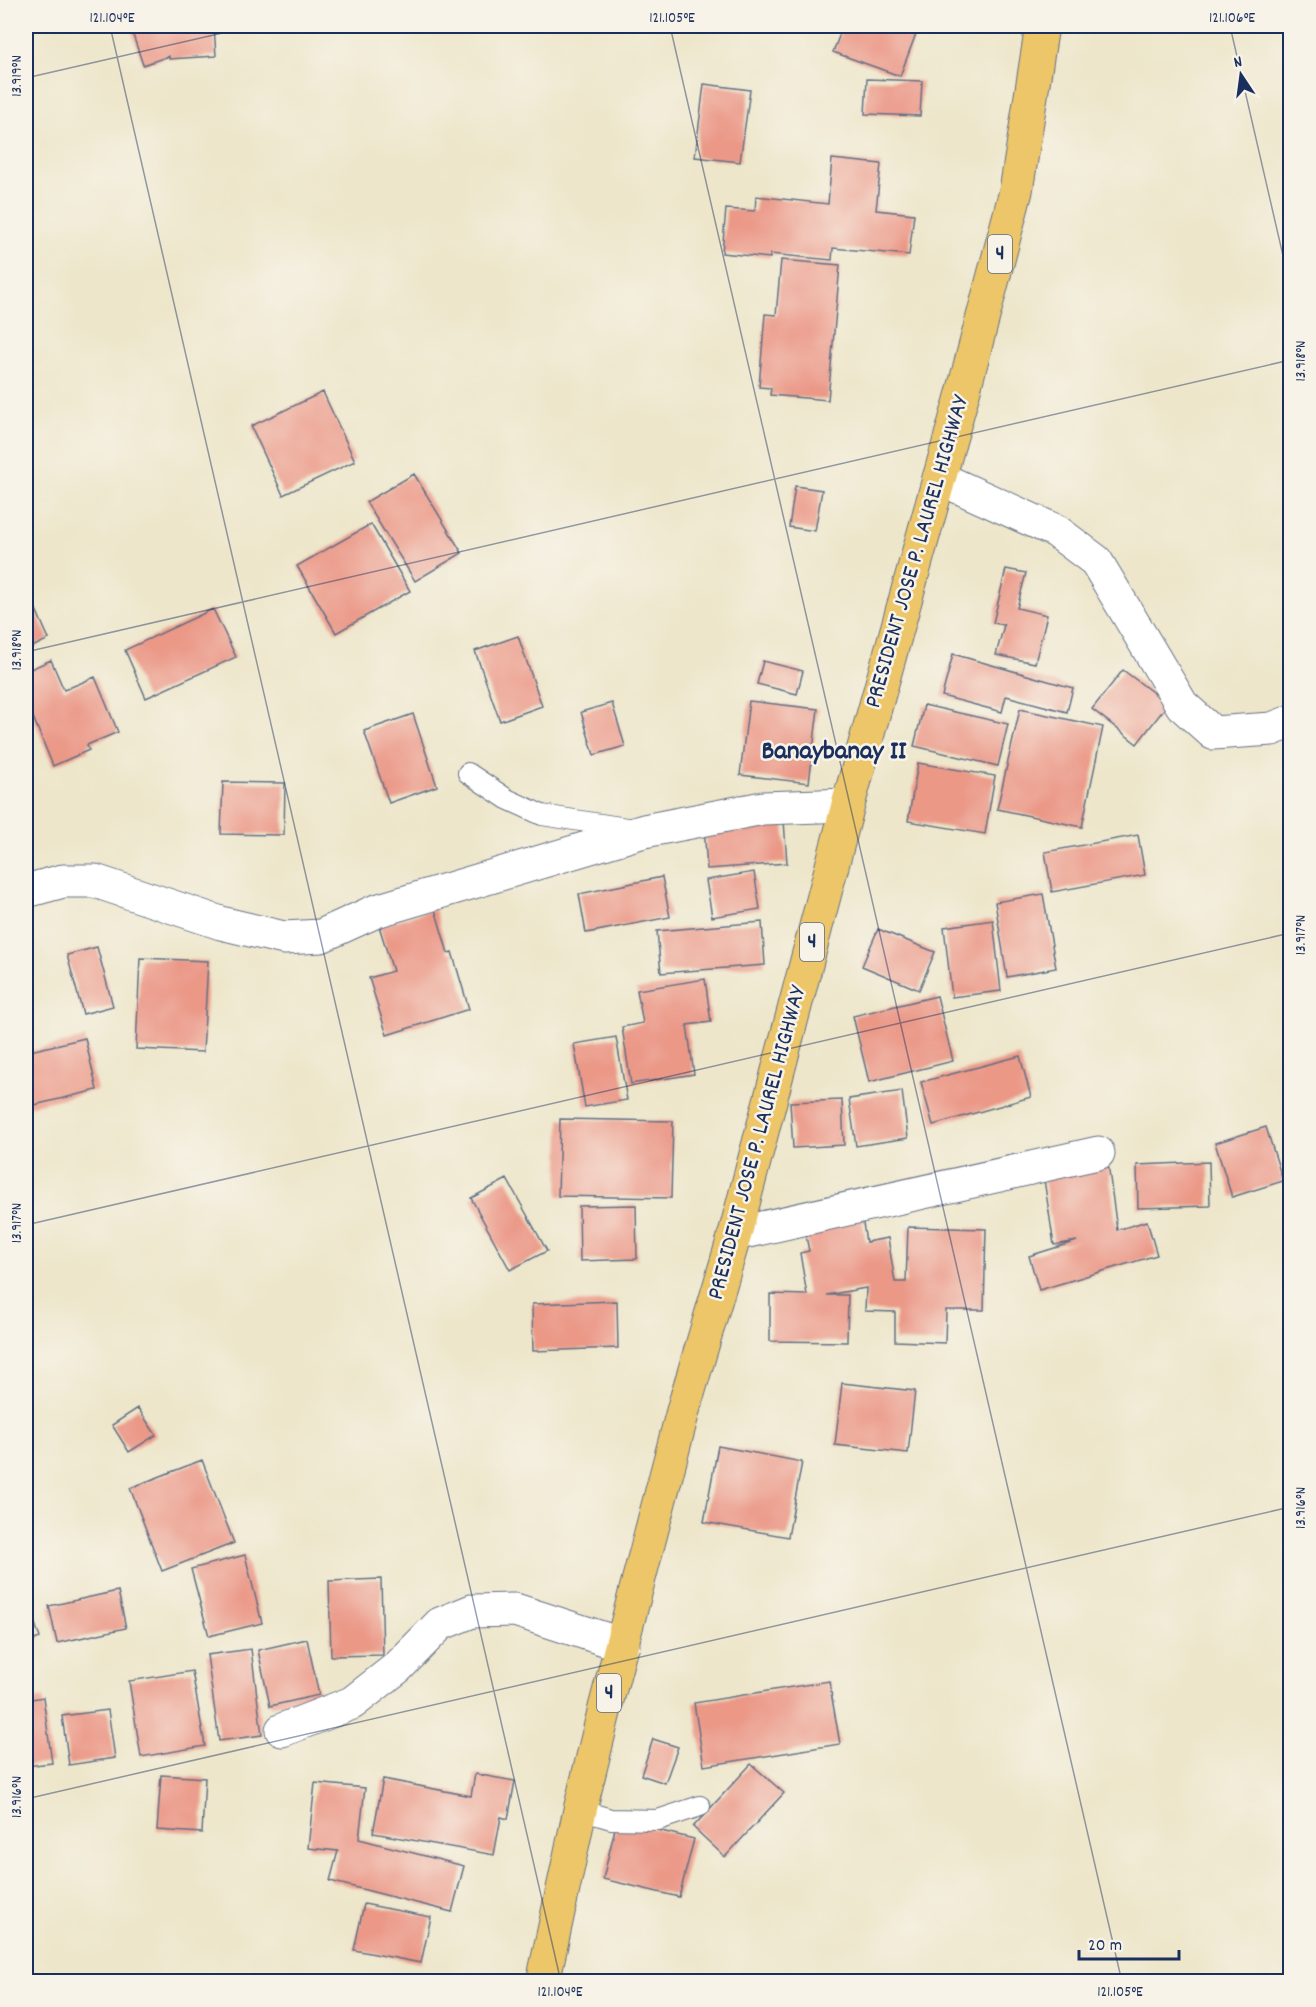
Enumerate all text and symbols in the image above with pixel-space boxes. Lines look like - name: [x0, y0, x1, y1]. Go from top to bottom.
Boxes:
- text: 121.104°E: [90, 8, 135, 30]
- text: 121.105°E: [649, 8, 695, 30]
- text: 121.106°E: [1209, 8, 1255, 30]
- north arrow: [1211, 45, 1271, 105]
- text: N: [1232, 51, 1245, 75]
- text: 13.919°N: [7, 55, 29, 97]
- road number: 4: [988, 235, 1012, 273]
- text: 13.918°N: [1291, 341, 1313, 381]
- street label: PRESIDENT JOSE P. LAUREL HIGHWAY: [857, 391, 979, 712]
- text: 13.918°N: [7, 630, 29, 670]
- district label: Banaybanay II: [762, 733, 907, 772]
- text: 13.917°N: [1291, 915, 1313, 955]
- road number: 4: [800, 923, 824, 961]
- street label: PRESIDENT JOSE P. LAUREL HIGHWAY: [700, 981, 817, 1304]
- text: 13.917°N: [7, 1203, 29, 1243]
- text: 13.916°N: [1291, 1487, 1313, 1529]
- road number: 4: [597, 1674, 621, 1712]
- text: 13.916°N: [7, 1776, 29, 1818]
- scale bar: [1079, 1923, 1180, 1961]
- text: 20 m: [1088, 1934, 1122, 1959]
- text: 121.104°E: [538, 1982, 583, 2004]
- text: 121.105°E: [1097, 1982, 1143, 2004]

